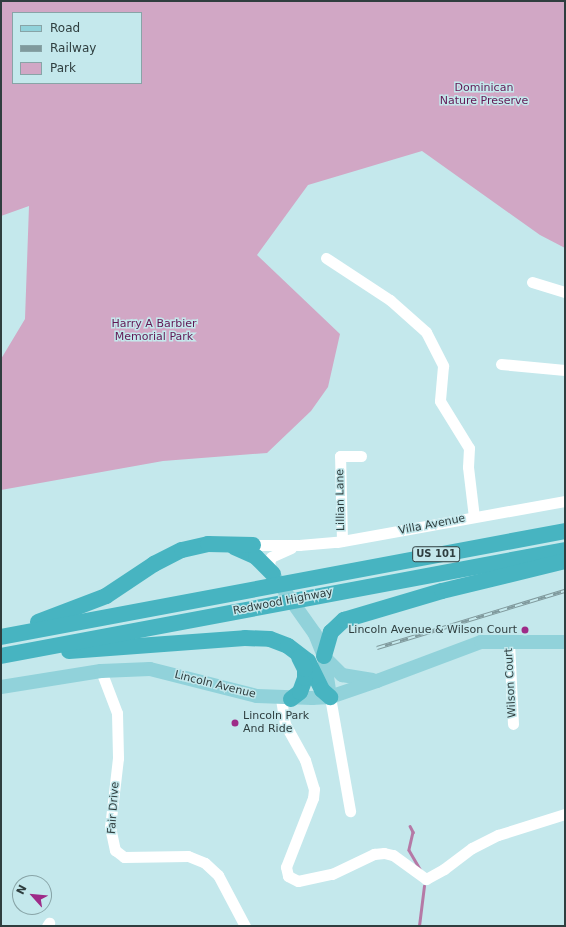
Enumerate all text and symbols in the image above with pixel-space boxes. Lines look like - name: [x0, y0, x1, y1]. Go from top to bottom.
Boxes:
- legend: [12, 12, 142, 84]
- text: Road: [50, 21, 80, 35]
- text: Railway: [50, 41, 96, 55]
- text: Park: [50, 61, 76, 75]
- park label: Dominican Nature Preserve: [440, 82, 528, 108]
- park label: Harry A Barbier Memorial Park: [111, 318, 197, 344]
- street label: Lillian Lane: [334, 469, 348, 531]
- street label: Villa Avenue: [398, 512, 466, 538]
- road number: US 101: [412, 546, 460, 562]
- street label: Redwood Highway: [232, 586, 334, 618]
- place label: Lincoln Avenue & Wilson Court: [348, 623, 517, 637]
- marker: Lincoln Avenue & Wilson Court: [520, 625, 530, 635]
- street label: Wilson Court: [503, 648, 519, 718]
- street label: Lincoln Avenue: [173, 669, 257, 701]
- place label: Lincoln Park And Ride: [243, 710, 309, 736]
- marker: Lincoln Park And Ride: [230, 718, 240, 728]
- street label: Fair Drive: [106, 781, 122, 835]
- north arrow: [12, 875, 52, 915]
- text: N: [14, 883, 30, 897]

